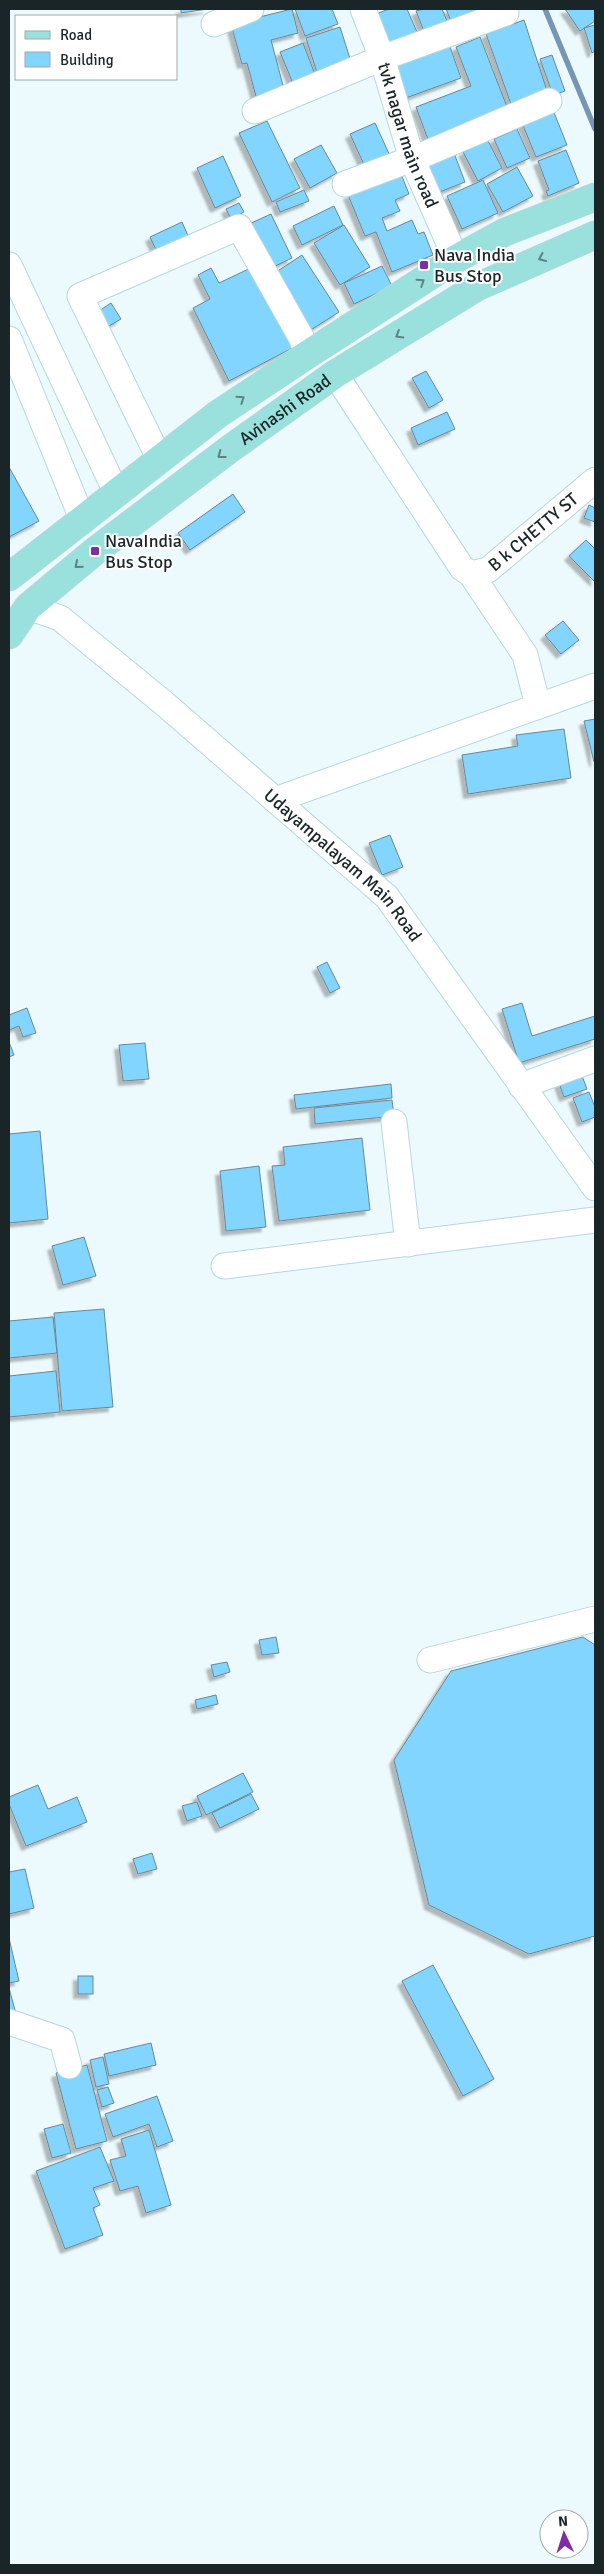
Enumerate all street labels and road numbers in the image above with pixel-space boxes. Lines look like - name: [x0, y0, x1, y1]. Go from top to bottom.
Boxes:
- street label: tvk nagar main road: [373, 60, 443, 211]
- street label: Avinashi Road: [235, 369, 335, 450]
- street label: B k CHETTY ST: [484, 488, 583, 576]
- street label: Udayampalayam Main Road: [259, 784, 426, 946]

